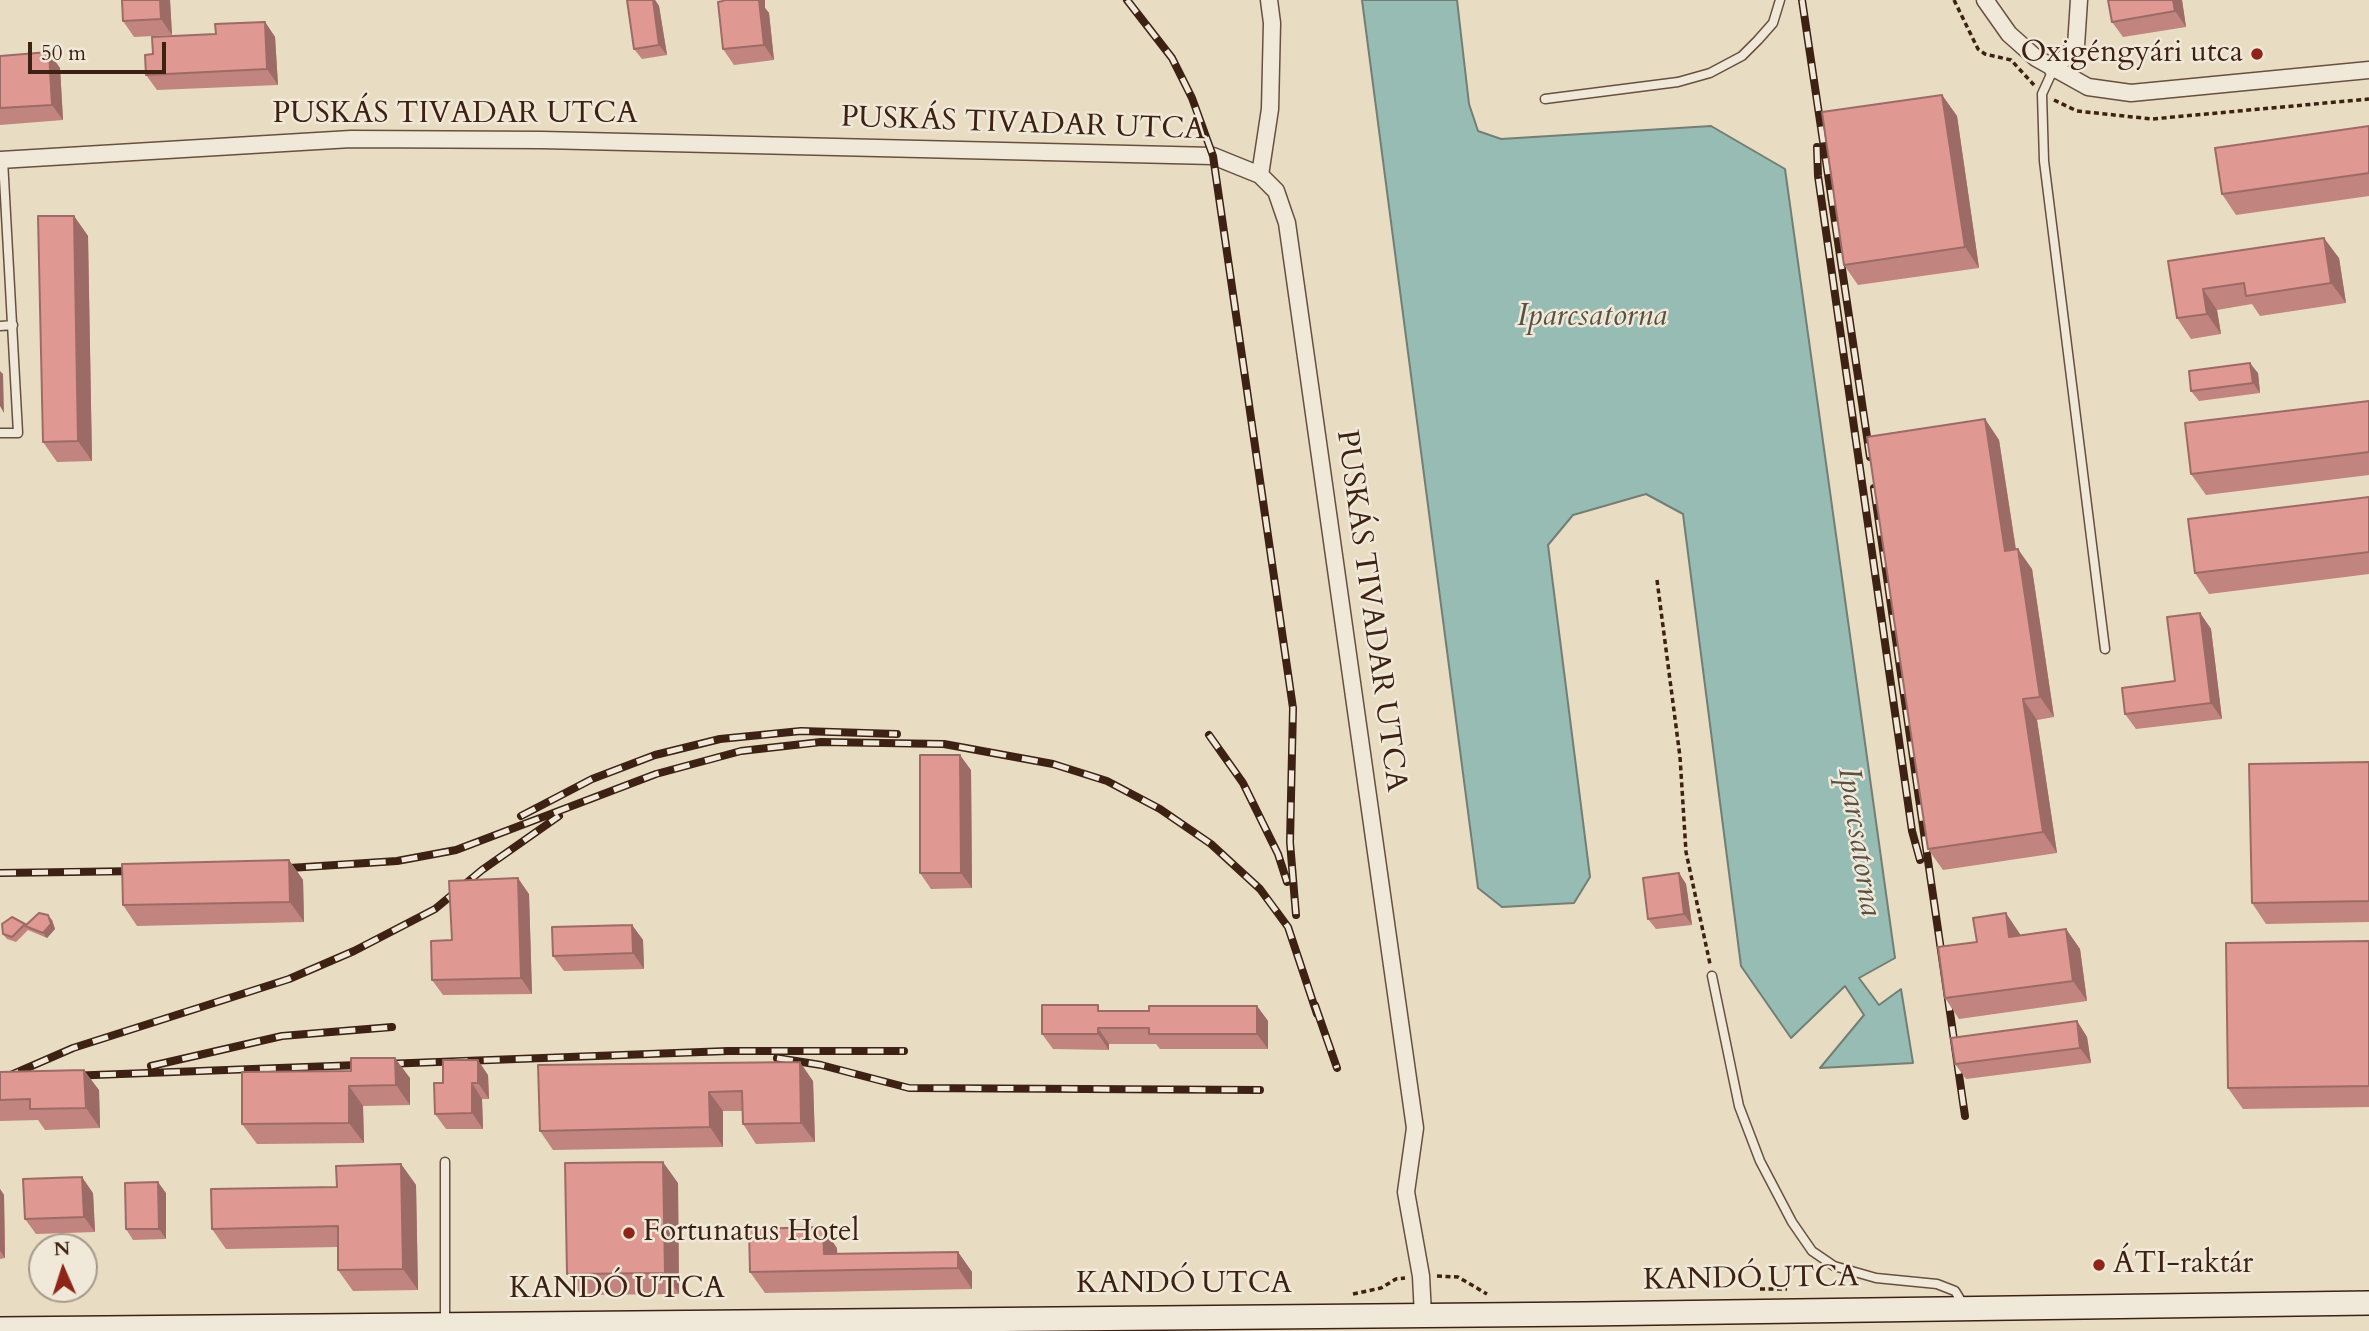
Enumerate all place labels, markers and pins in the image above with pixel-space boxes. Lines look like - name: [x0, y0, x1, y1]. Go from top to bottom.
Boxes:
- place label: Oxigéngyári utca: [2021, 36, 2243, 72]
- marker: Oxigéngyári utca: [2249, 46, 2265, 62]
- place label: Fortunatus Hotel: [643, 1215, 859, 1251]
- marker: Fortunatus Hotel: [621, 1225, 637, 1241]
- place label: ÁTI-raktár: [2113, 1247, 2253, 1283]
- marker: ÁTI-raktár: [2091, 1257, 2107, 1273]

